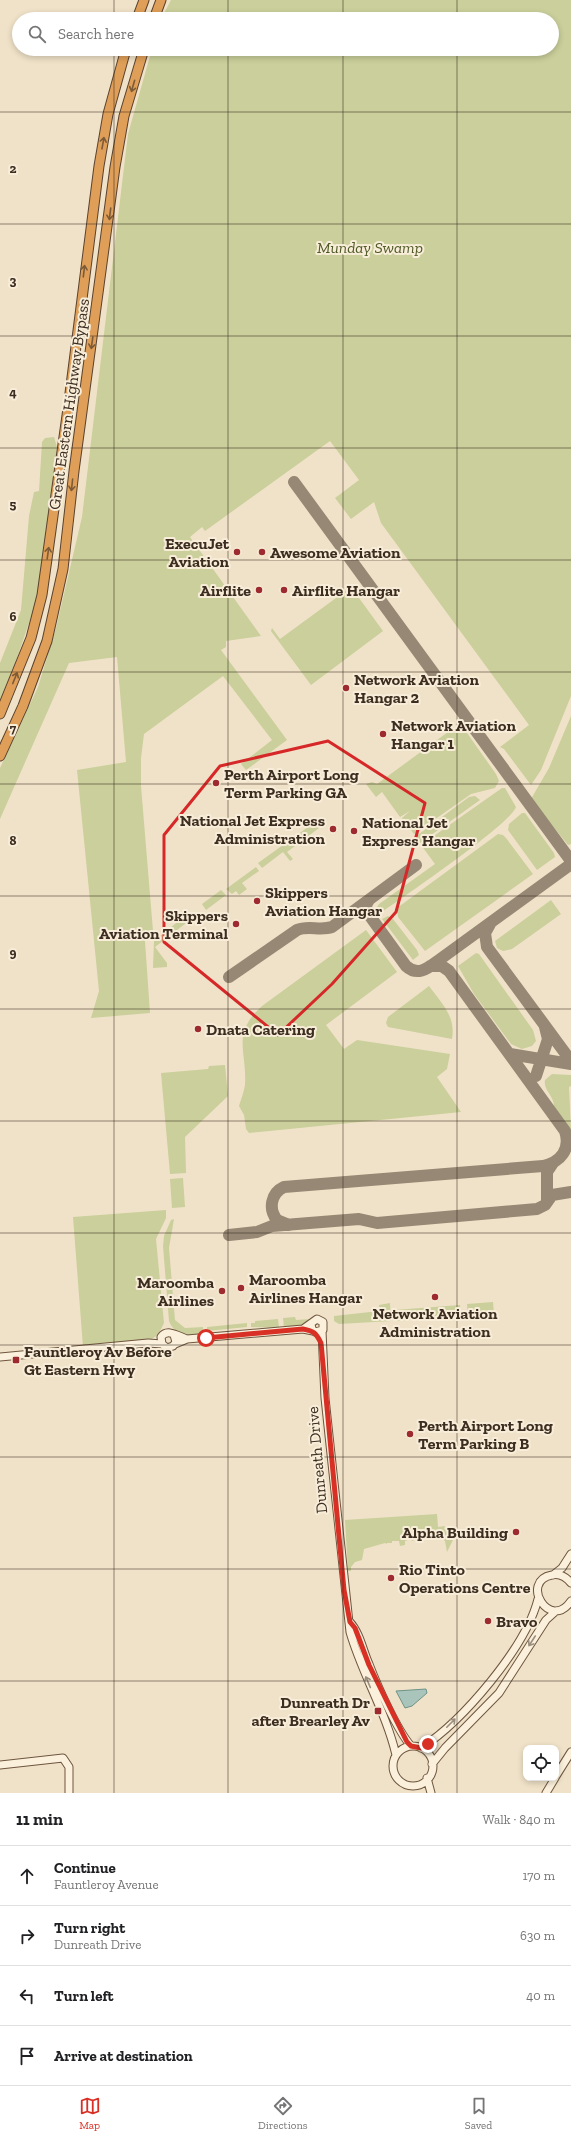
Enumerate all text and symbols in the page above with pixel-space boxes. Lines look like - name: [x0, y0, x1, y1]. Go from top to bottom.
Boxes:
- search box: [12, 12, 559, 56]
- icon: search: [26, 23, 48, 45]
- text: Search here: [58, 25, 134, 43]
- one-way arrow: [129, 80, 136, 93]
- one-way arrow: [99, 137, 107, 150]
- text: 2: [10, 161, 17, 176]
- one-way arrow: [106, 207, 114, 220]
- park label: Munday Swamp: [317, 238, 423, 257]
- one-way arrow: [80, 265, 88, 278]
- text: 3: [10, 273, 17, 288]
- street label: Great Eastern Highway Bypass: [45, 297, 93, 511]
- one-way arrow: [88, 336, 96, 349]
- text: 4: [9, 385, 17, 400]
- one-way arrow: [68, 478, 76, 491]
- text: 5: [10, 497, 17, 512]
- place label: ExecuJet Aviation: [165, 534, 230, 571]
- place label: Awesome Aviation: [270, 543, 401, 562]
- one-way arrow: [44, 547, 52, 560]
- marker: ExecuJet Aviation: [232, 547, 242, 557]
- marker: Awesome Aviation: [257, 547, 267, 557]
- place label: Airflite: [200, 581, 251, 600]
- place label: Airflite Hangar: [292, 581, 400, 600]
- marker: Airflite: [254, 585, 264, 595]
- marker: Airflite Hangar: [279, 585, 289, 595]
- text: 6: [10, 609, 17, 624]
- place label: Network Aviation Hangar 2: [354, 670, 479, 707]
- one-way arrow: [11, 673, 19, 685]
- marker: Network Aviation Hangar 2: [341, 683, 351, 693]
- place label: Network Aviation Hangar 1: [391, 716, 516, 753]
- text: 7: [10, 721, 17, 736]
- marker: Network Aviation Hangar 1: [378, 729, 388, 739]
- place label: Perth Airport Long Term Parking GA: [224, 765, 359, 802]
- marker: Perth Airport Long Term Parking GA: [211, 778, 221, 788]
- place label: National Jet Express Administration: [180, 811, 326, 848]
- place label: National Jet Express Hangar: [362, 813, 476, 850]
- marker: National Jet Express Administration: [328, 824, 338, 834]
- marker: National Jet Express Hangar: [349, 826, 359, 836]
- text: 8: [9, 833, 17, 848]
- place label: Skippers Aviation Hangar: [265, 883, 382, 920]
- marker: Skippers Aviation Hangar: [252, 896, 262, 906]
- place label: Skippers Aviation Terminal: [99, 906, 228, 943]
- marker: Skippers Aviation Terminal: [231, 919, 241, 929]
- text: 9: [10, 945, 17, 960]
- place label: Dnata Catering: [206, 1020, 315, 1039]
- marker: Dnata Catering: [193, 1024, 203, 1034]
- place label: Maroomba Airlines Hangar: [249, 1270, 363, 1307]
- place label: Maroomba Airlines: [137, 1273, 214, 1310]
- marker: Maroomba Airlines Hangar: [236, 1283, 246, 1293]
- marker: Maroomba Airlines: [217, 1286, 227, 1296]
- marker: Network Aviation Administration: [430, 1292, 440, 1302]
- place label: Network Aviation Administration: [373, 1304, 498, 1341]
- route start: [197, 1329, 215, 1347]
- place label: Fauntleroy Av Before Gt Eastern Hwy: [24, 1342, 172, 1379]
- marker: Fauntleroy Av Before Gt Eastern Hwy: [11, 1355, 21, 1365]
- street label: Dunreath Drive: [303, 1406, 331, 1514]
- place label: Perth Airport Long Term Parking B: [418, 1416, 553, 1453]
- marker: Perth Airport Long Term Parking B: [405, 1429, 415, 1439]
- place label: Alpha Building: [402, 1523, 508, 1542]
- marker: Alpha Building: [511, 1527, 521, 1537]
- place label: Rio Tinto Operations Centre: [399, 1560, 531, 1597]
- marker: Rio Tinto Operations Centre: [386, 1573, 396, 1583]
- place label: Bravo: [496, 1612, 538, 1631]
- marker: Bravo: [483, 1616, 493, 1626]
- one-way arrow: [528, 1635, 536, 1647]
- one-way arrow: [363, 1677, 371, 1689]
- place label: Dunreath Dr after Brearley Av: [251, 1693, 371, 1730]
- marker: Dunreath Dr after Brearley Av: [373, 1706, 383, 1716]
- one-way arrow: [446, 1718, 456, 1728]
- route end: [419, 1735, 437, 1753]
- map controls: [523, 1745, 559, 1781]
- button: locate: [523, 1745, 559, 1781]
- text: 11 min: [16, 1809, 63, 1829]
- text: Walk · 840 m: [483, 1812, 555, 1827]
- text: Continue: [54, 1859, 116, 1877]
- icon: ahead: [16, 1865, 38, 1887]
- text: 170 m: [522, 1868, 555, 1883]
- text: Fauntleroy Avenue: [54, 1877, 159, 1892]
- text: Turn right: [54, 1919, 125, 1937]
- icon: right: [16, 1925, 38, 1947]
- text: 630 m: [520, 1928, 555, 1943]
- text: Dunreath Drive: [54, 1937, 141, 1952]
- icon: left: [16, 1985, 38, 2007]
- text: Turn left: [54, 1987, 114, 2005]
- text: 40 m: [526, 1988, 555, 2003]
- icon: arrive: [16, 2045, 38, 2067]
- text: Arrive at destination: [54, 2047, 193, 2065]
- tab: Map: [79, 2095, 101, 2132]
- tab: Directions: [258, 2095, 308, 2132]
- tab: Saved: [465, 2095, 492, 2132]

